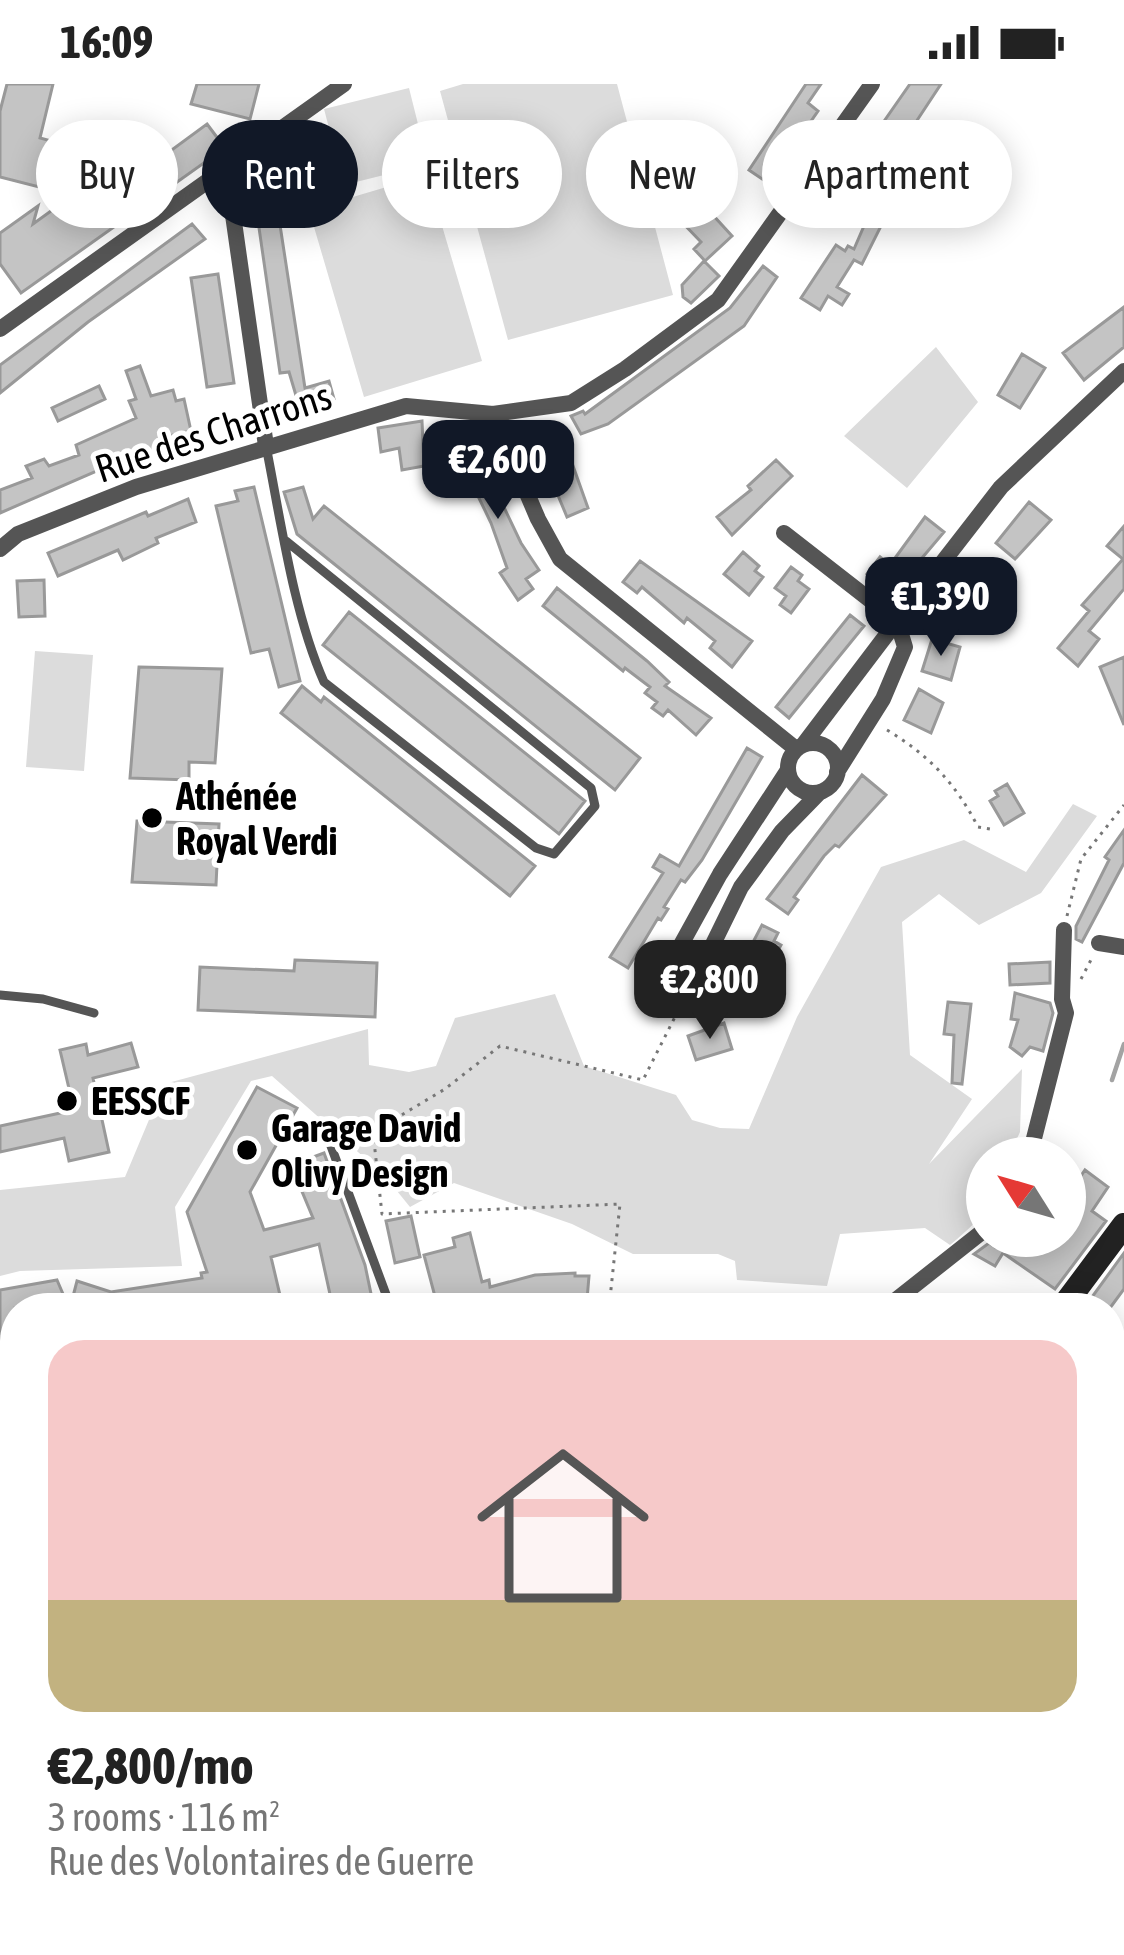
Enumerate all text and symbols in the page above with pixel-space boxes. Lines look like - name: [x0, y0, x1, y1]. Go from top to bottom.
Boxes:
- text: 16:09: [60, 16, 154, 68]
- chip: Buy: [36, 120, 178, 228]
- chip: Rent: [202, 120, 358, 228]
- chip: Filters: [382, 120, 562, 228]
- chip: New: [586, 120, 738, 228]
- chip: Apartment: [762, 120, 1012, 228]
- street label: Rue des Charrons: [90, 373, 336, 491]
- pin: €2,600: [400, 420, 596, 522]
- text: €2,600: [449, 437, 547, 481]
- pin: €1,390: [843, 557, 1039, 659]
- text: €1,390: [892, 574, 990, 618]
- place label: Athénée Royal Verdi: [175, 774, 338, 863]
- marker: Athénée Royal Verdi: [139, 805, 165, 831]
- pin: €2,800: [612, 940, 808, 1042]
- text: €2,800: [661, 957, 759, 1001]
- place label: EESSCF: [91, 1079, 191, 1123]
- marker: EESSCF: [54, 1088, 80, 1114]
- place label: Garage David Olivy Design: [271, 1106, 461, 1195]
- marker: Garage David Olivy Design: [234, 1137, 260, 1163]
- north arrow: [966, 1137, 1086, 1257]
- map controls: [966, 1137, 1086, 1257]
- icon: home: [455, 1418, 671, 1634]
- text: €2,800/mo: [48, 1736, 254, 1795]
- text: 3 rooms · 116 m²: [48, 1795, 280, 1839]
- text: Rue des Volontaires de Guerre: [48, 1839, 474, 1883]

